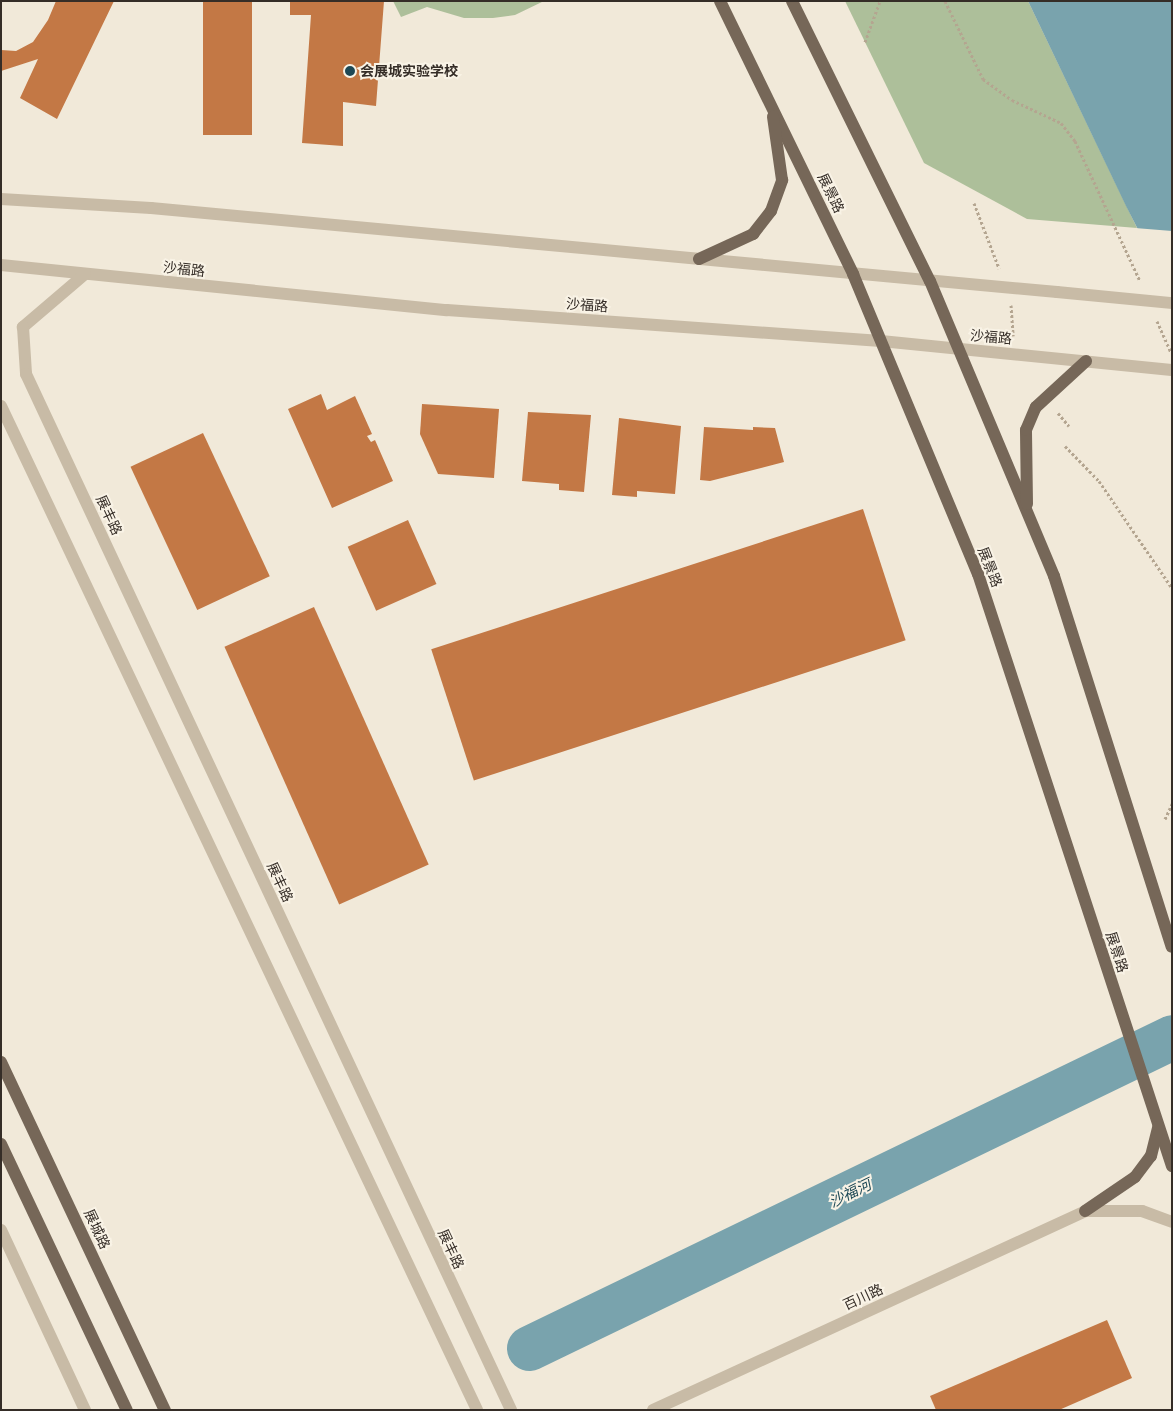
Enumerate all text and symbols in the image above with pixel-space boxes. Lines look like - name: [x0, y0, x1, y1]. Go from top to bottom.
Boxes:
- place label: 会展城实验学校: [360, 63, 458, 79]
- marker: 会展城实验学校: [344, 65, 356, 77]
- street label: 展景路: [814, 170, 848, 216]
- street label: 沙福路: [162, 258, 206, 280]
- street label: 沙福路: [565, 295, 609, 315]
- street label: 沙福路: [969, 327, 1013, 347]
- street label: 展丰路: [93, 492, 125, 538]
- street label: 展景路: [975, 544, 1005, 590]
- street label: 展丰路: [264, 859, 296, 905]
- street label: 展景路: [1103, 929, 1131, 975]
- water label: 沙福河: [826, 1175, 874, 1211]
- street label: 展城路: [81, 1206, 113, 1252]
- street label: 展丰路: [435, 1226, 467, 1272]
- street label: 百川路: [840, 1281, 886, 1313]

